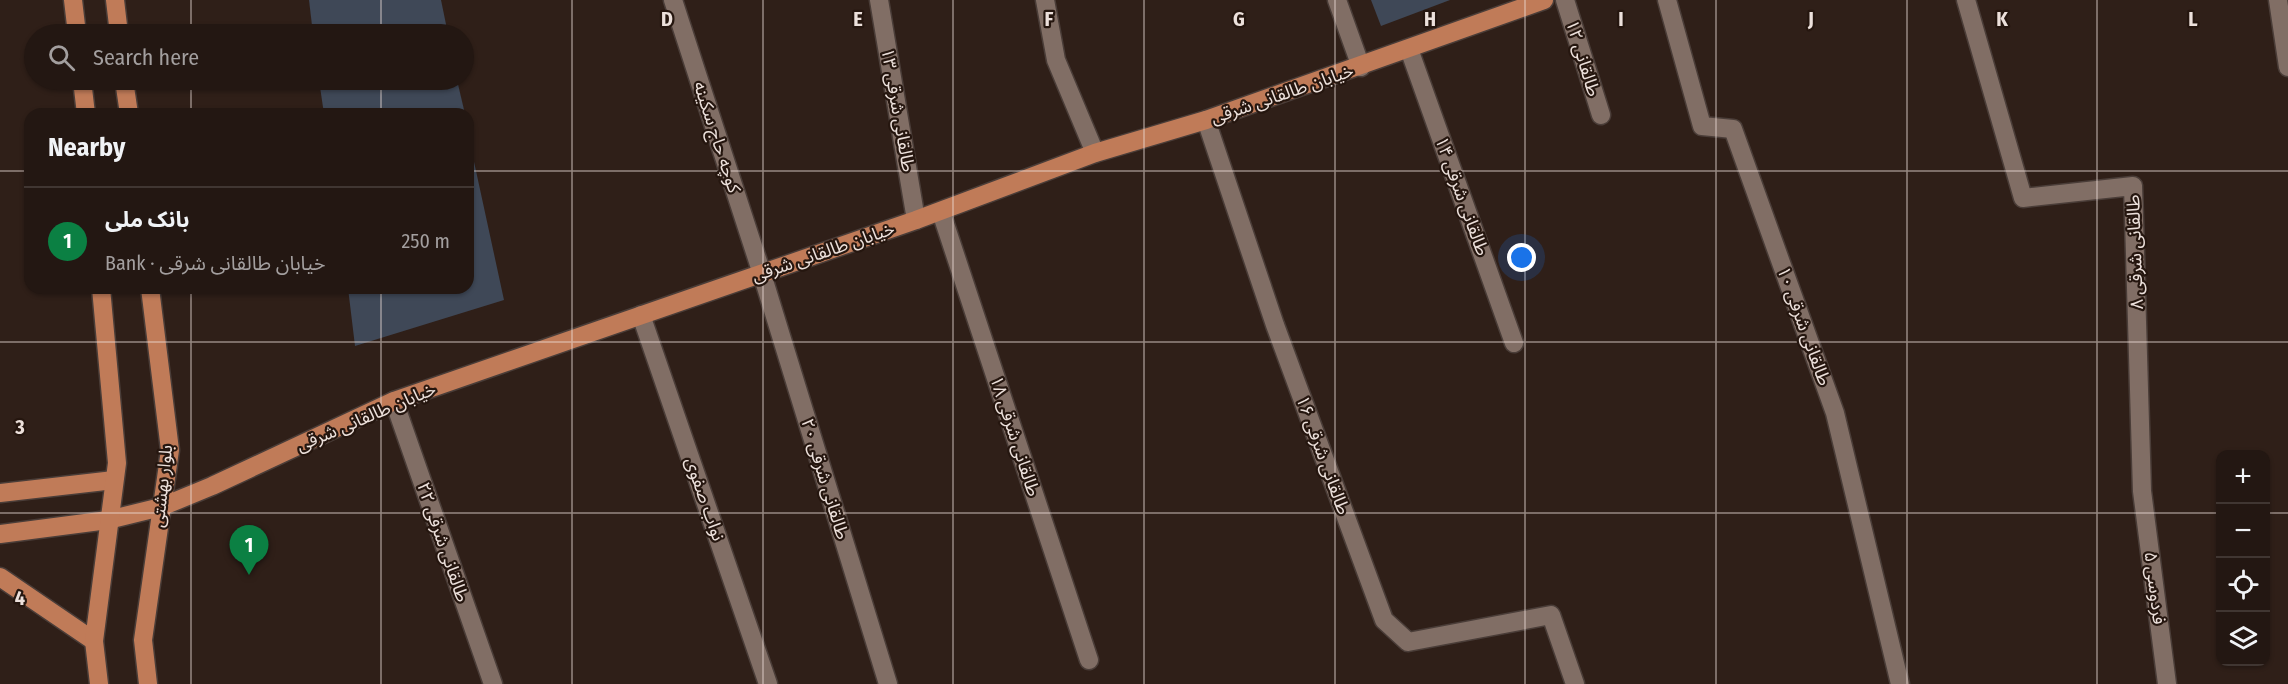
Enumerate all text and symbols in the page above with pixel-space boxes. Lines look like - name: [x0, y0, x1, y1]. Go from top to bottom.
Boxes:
- text: D: [661, 7, 673, 31]
- text: E: [853, 7, 863, 31]
- text: F: [1045, 7, 1054, 31]
- text: G: [1233, 7, 1245, 31]
- text: H: [1424, 7, 1436, 31]
- text: I: [1618, 7, 1624, 31]
- text: J: [1807, 7, 1814, 31]
- text: K: [1996, 7, 2008, 31]
- text: L: [2188, 7, 2198, 31]
- street label: طالقانی ۱۲: [1561, 17, 1605, 99]
- search box: [24, 24, 474, 90]
- icon: search: [45, 41, 78, 74]
- text: Search here: [93, 44, 199, 71]
- street label: طالقانی شرقی ۱۳: [876, 46, 920, 174]
- street label: خیابان طالقانی شرقی: [1208, 59, 1356, 129]
- street label: کوچه حاج سکینه: [687, 78, 746, 197]
- text: Nearby: [48, 132, 125, 163]
- street label: طالقانی شرقی ۱۴: [1430, 133, 1494, 259]
- street label: طالقانی شرقی ۸: [2122, 194, 2148, 310]
- text: بانک ملی: [105, 206, 189, 233]
- street label: خیابان طالقانی شرقی: [749, 217, 897, 287]
- text: 1: [63, 229, 72, 253]
- text: 250 m: [402, 229, 450, 253]
- your location: [1507, 243, 1536, 272]
- text: Bank · خیابان طالقانی شرقی: [105, 251, 326, 275]
- street label: طالقانی شرقی ۱۰: [1772, 263, 1836, 389]
- street label: طالقانی شرقی ۱۸: [985, 373, 1045, 499]
- street label: خیابان طالقانی شرقی: [293, 378, 439, 456]
- street label: طالقانی شرقی ۱۶: [1291, 392, 1355, 518]
- text: 3: [14, 415, 25, 439]
- street label: طالقانی شرقی ۲۰: [796, 416, 854, 542]
- street label: بلوار بهشتی: [147, 444, 177, 528]
- map controls: [2216, 450, 2270, 666]
- button: +: [2216, 450, 2270, 504]
- street label: نواب صفوی: [680, 454, 730, 544]
- street label: طالقانی شرقی ۲۲: [412, 479, 474, 605]
- button: −: [2216, 504, 2270, 558]
- pin: 1: [230, 526, 268, 575]
- street label: فردوسی ۵: [2140, 550, 2170, 626]
- button: locate: [2216, 558, 2270, 612]
- text: 4: [15, 586, 25, 610]
- button: layers: [2216, 612, 2270, 666]

